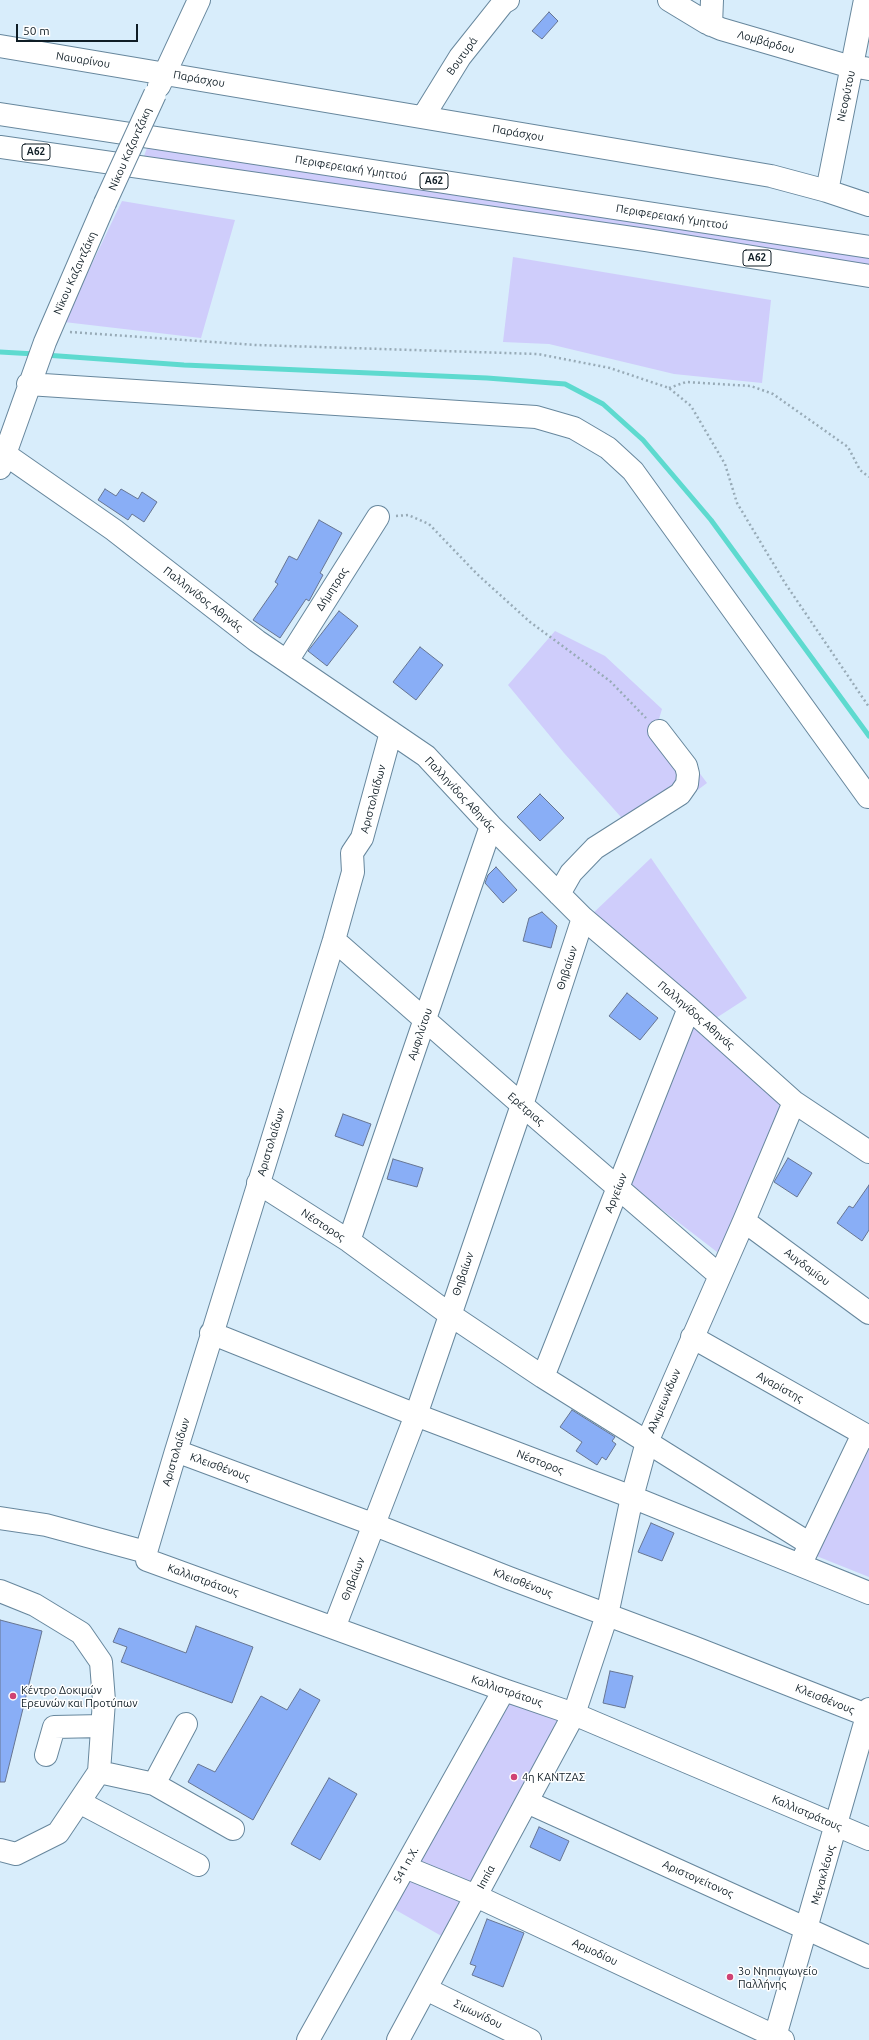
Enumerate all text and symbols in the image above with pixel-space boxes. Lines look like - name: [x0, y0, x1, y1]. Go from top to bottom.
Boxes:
- scale bar: [18, 16, 140, 42]
- text: 50 m: [23, 24, 50, 37]
- street label: Λομβάρδου: [736, 28, 796, 56]
- street label: Βουτυρά: [444, 34, 480, 78]
- street label: Ναυαρίνου: [55, 49, 111, 71]
- street label: Παράσχου: [172, 68, 226, 90]
- street label: Νεοφύτου: [834, 69, 858, 123]
- street label: Νίκου Καζαντζάκη: [106, 105, 154, 193]
- street label: Παράσχου: [491, 122, 545, 144]
- road number: Α62: [22, 144, 50, 160]
- street label: Περιφερειακή Υμηττού: [294, 153, 408, 183]
- road number: Α62: [420, 173, 448, 189]
- street label: Περιφερειακή Υμηττού: [615, 202, 729, 232]
- street label: Νϊκου Καζαντζάκη: [51, 229, 99, 317]
- road number: Α62: [743, 250, 771, 266]
- street label: Παλληνίδος Αθηνάς: [161, 564, 245, 634]
- street label: Δήμητρας: [313, 565, 351, 613]
- street label: Παλληνίδος Αθηνάς: [422, 754, 498, 834]
- street label: Αριστολαίδων: [358, 763, 388, 835]
- street label: Θηβαίων: [554, 944, 580, 992]
- street label: Παλληνίδος Αθηνάς: [655, 978, 737, 1052]
- street label: Αμφιλύτου: [405, 1006, 435, 1062]
- street label: Ερέτριας: [505, 1090, 547, 1128]
- street label: Αριστολαίδων: [254, 1106, 288, 1178]
- street label: Αργείων: [602, 1171, 630, 1215]
- street label: Νέστορος: [299, 1206, 347, 1244]
- street label: Αυγδαμίου: [782, 1246, 832, 1288]
- street label: Θηβαίων: [449, 1250, 477, 1298]
- street label: Αλκμεωνίδων: [645, 1367, 683, 1435]
- street label: Αγαρίστης: [754, 1369, 806, 1405]
- street label: Αριστολαίδων: [159, 1416, 193, 1488]
- street label: Νέστορος: [515, 1447, 565, 1477]
- street label: Κλεισθένους: [188, 1450, 252, 1484]
- street label: Θηβαίων: [338, 1555, 368, 1603]
- street label: Καλλιστράτους: [166, 1561, 240, 1599]
- street label: Κλεισθένους: [491, 1566, 555, 1600]
- street label: Καλλιστράτους: [470, 1673, 544, 1709]
- street label: Κλεισθένους: [794, 1681, 856, 1717]
- place label: Κέντρο Δοκιμών Ερευνών και Προτύπων: [21, 1683, 138, 1709]
- marker: Κέντρο Δοκιμών Ερευνών και Προτύπων: [8, 1691, 18, 1701]
- place label: 4η ΚΑΝΤΖΑΣ: [522, 1770, 585, 1784]
- marker: 4η ΚΑΝΤΖΑΣ: [509, 1772, 519, 1782]
- street label: Καλλιστράτους: [770, 1792, 844, 1834]
- street label: 541 π.Χ.: [391, 1844, 421, 1886]
- street label: Μεγακλέους: [808, 1844, 838, 1906]
- street label: Αριστογείτονος: [661, 1857, 735, 1901]
- street label: Ιππία: [474, 1863, 498, 1891]
- street label: Αρμοδίου: [570, 1936, 620, 1968]
- place label: 3ο Νηπιαγωγείο Παλλήνης: [738, 1964, 818, 1990]
- marker: 3ο Νηπιαγωγείο Παλλήνης: [725, 1972, 735, 1982]
- street label: Σιμωνίδου: [452, 1997, 504, 2031]

